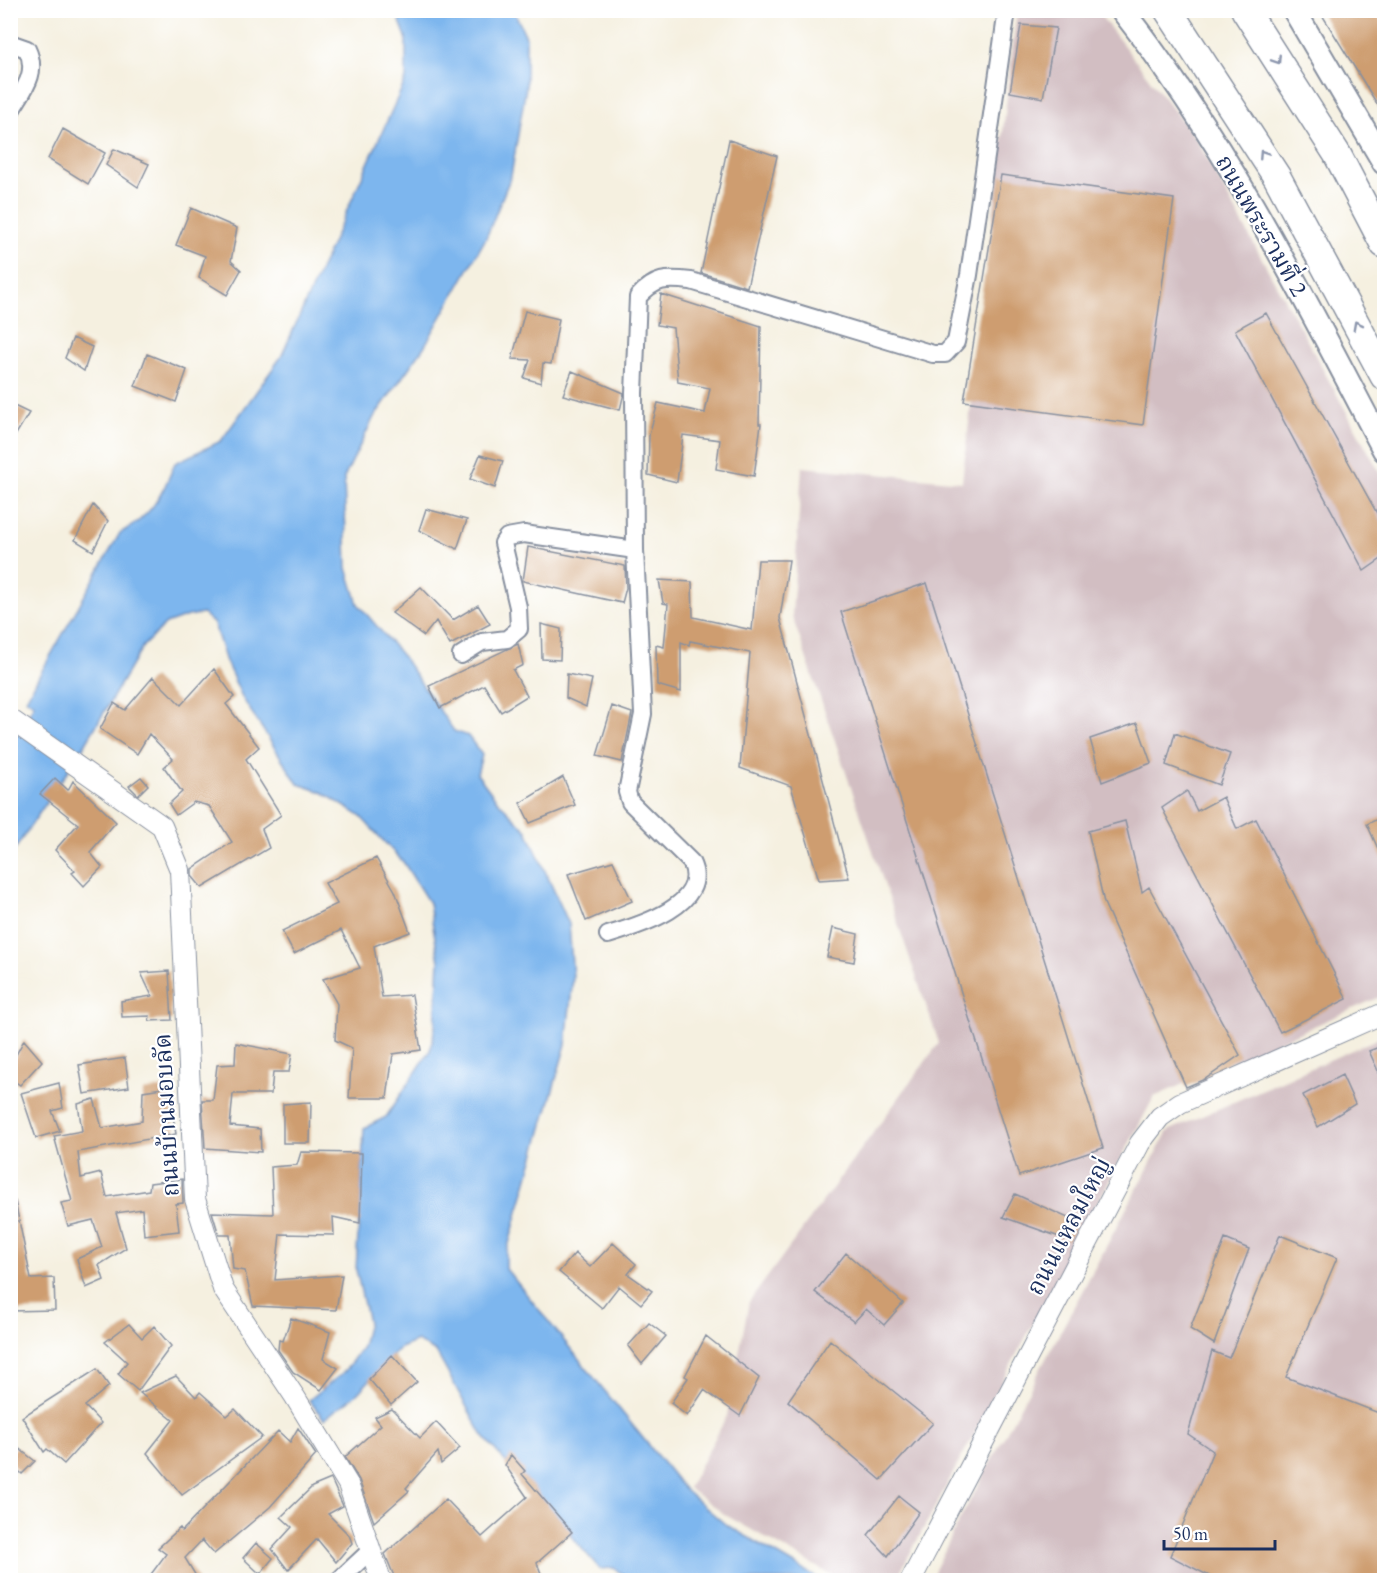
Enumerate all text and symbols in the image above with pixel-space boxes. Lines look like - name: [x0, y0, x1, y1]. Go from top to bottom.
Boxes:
- one-way arrow: [1269, 54, 1281, 64]
- street label: ถนนพระรามที่ 2: [1209, 148, 1317, 302]
- one-way arrow: [1258, 150, 1270, 160]
- one-way arrow: [1353, 321, 1364, 331]
- street label: ถนนบ้านมอบลัด: [146, 1033, 186, 1197]
- street label: ถนนแหลมใหญ่: [1017, 1151, 1117, 1300]
- scale bar: [1164, 1513, 1275, 1551]
- text: 50 m: [1173, 1522, 1208, 1545]

